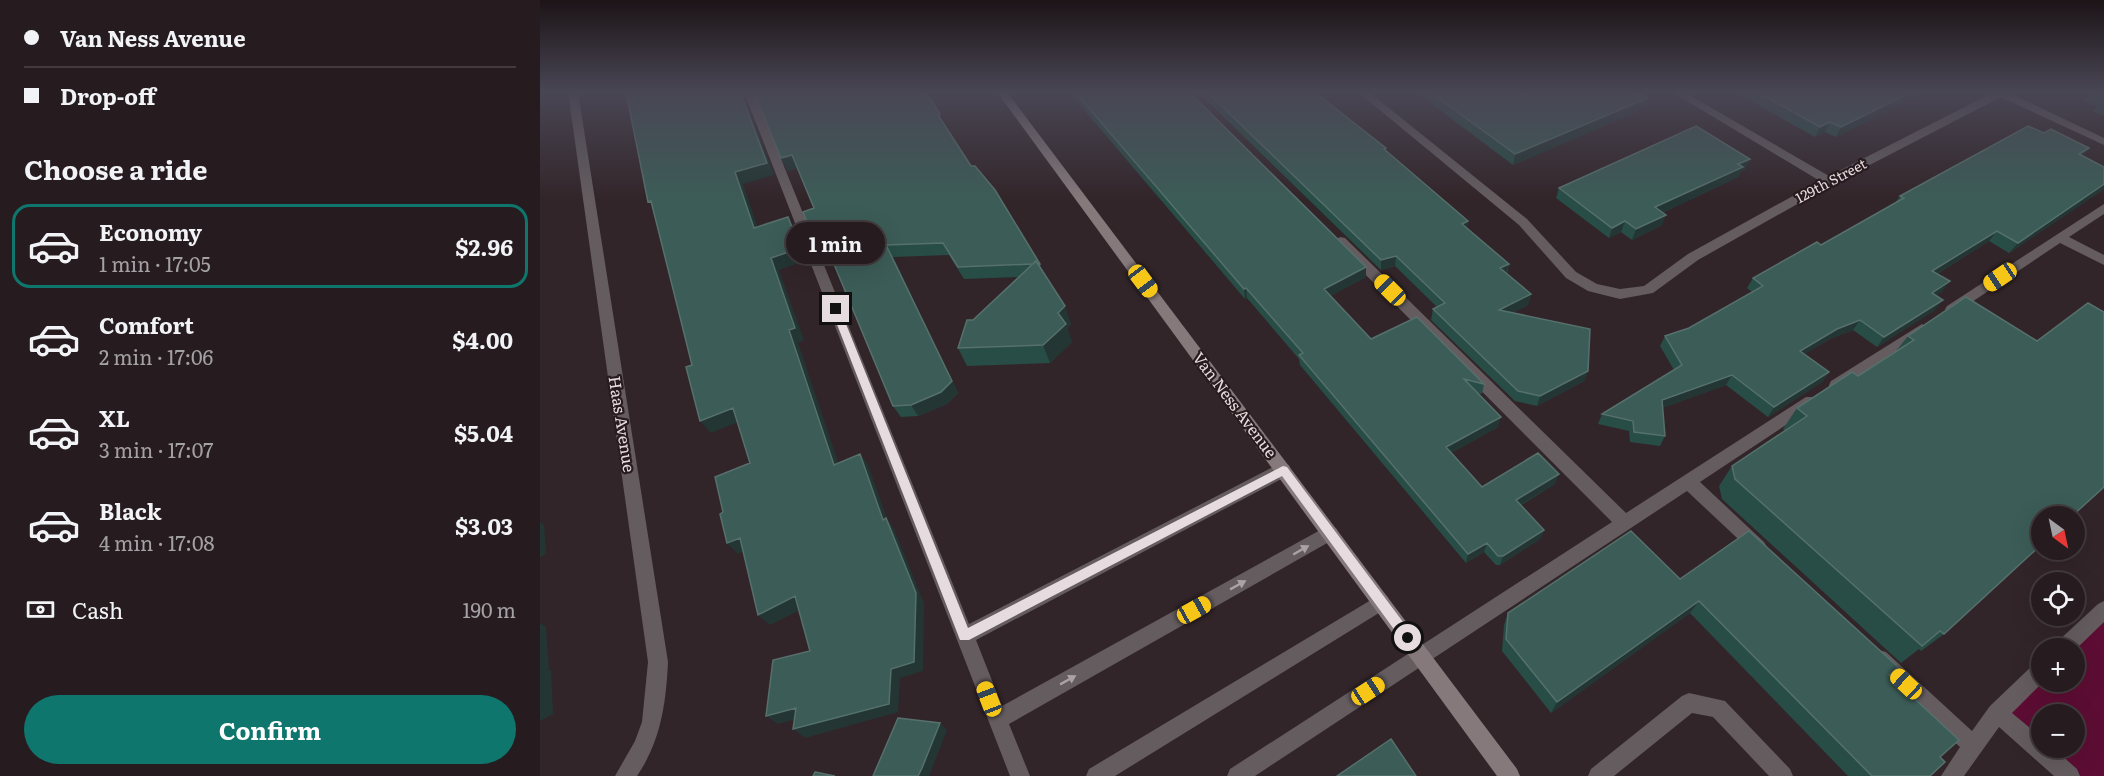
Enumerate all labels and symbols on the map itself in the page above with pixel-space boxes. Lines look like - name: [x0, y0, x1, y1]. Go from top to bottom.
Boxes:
- street label: 129th Street: [1791, 153, 1870, 207]
- callout: 1 min: [786, 222, 886, 264]
- car: [1980, 259, 2020, 295]
- car: [1125, 261, 1161, 301]
- car: [1371, 271, 1409, 309]
- route end: [822, 295, 849, 322]
- street label: Van Ness Avenue: [1188, 346, 1284, 463]
- street label: Haas Avenue: [604, 374, 642, 474]
- north arrow: [2031, 506, 2085, 560]
- one-way arrow: [1293, 545, 1310, 555]
- one-way arrow: [1230, 580, 1247, 590]
- car: [1174, 593, 1214, 627]
- route start: [1394, 624, 1421, 651]
- car: [1887, 665, 1925, 703]
- car: [1348, 674, 1388, 708]
- one-way arrow: [1060, 675, 1077, 685]
- car: [974, 679, 1004, 719]

